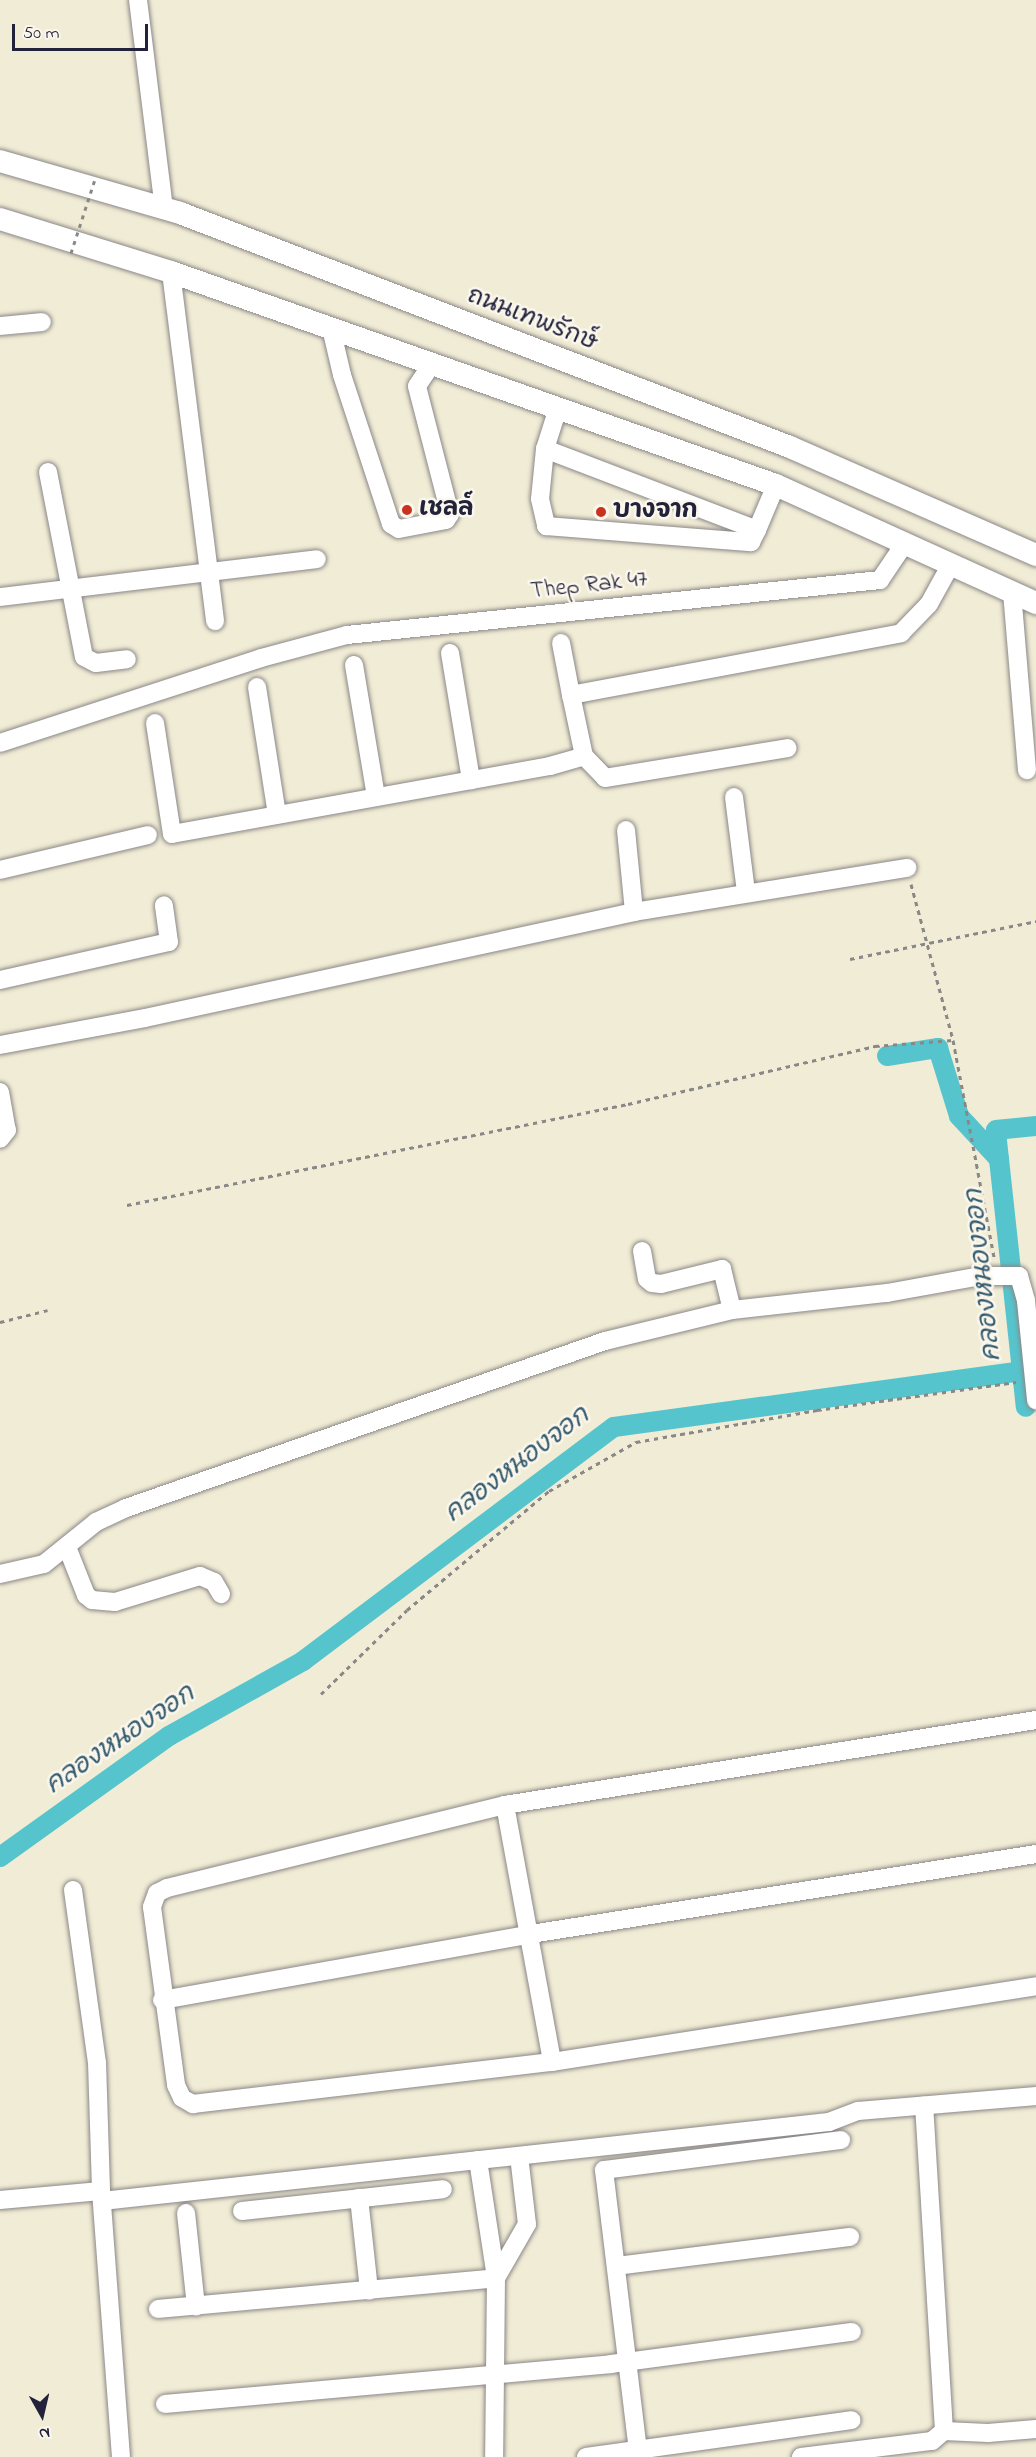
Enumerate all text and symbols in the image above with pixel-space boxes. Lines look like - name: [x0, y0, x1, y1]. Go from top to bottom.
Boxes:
- scale bar: [15, 12, 152, 50]
- text: 50 m: [23, 21, 60, 47]
- street label: ถนนเทพรักษ์: [463, 282, 601, 358]
- place label: เชลล์: [419, 496, 474, 524]
- place label: บางจาก: [613, 498, 698, 526]
- marker: เชลล์: [400, 503, 414, 517]
- marker: บางจาก: [594, 505, 608, 519]
- street label: Thep Rak 47: [529, 566, 649, 606]
- water label: คลองหนองจอก: [960, 1187, 1010, 1363]
- water label: คลองหนองจอก: [439, 1401, 597, 1531]
- water label: คลองหนองจอก: [40, 1680, 202, 1802]
- north arrow: [12, 2385, 72, 2445]
- text: N: [37, 2420, 52, 2445]

